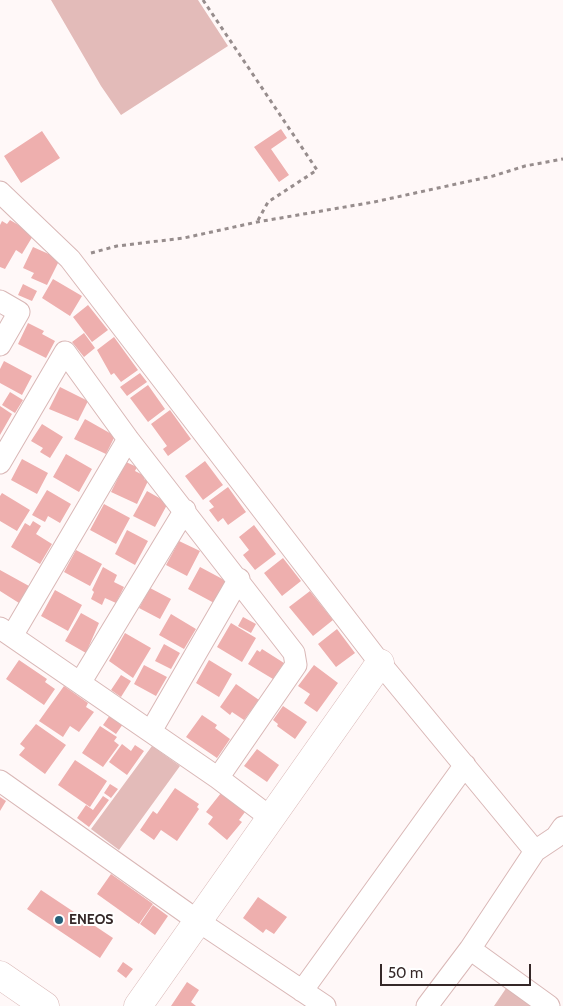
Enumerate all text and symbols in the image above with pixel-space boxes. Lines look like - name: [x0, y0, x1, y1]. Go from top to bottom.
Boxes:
- place label: ENEOS: [69, 912, 113, 928]
- marker: ENEOS: [53, 914, 65, 926]
- scale bar: [383, 954, 534, 986]
- text: 50 m: [388, 964, 423, 982]

